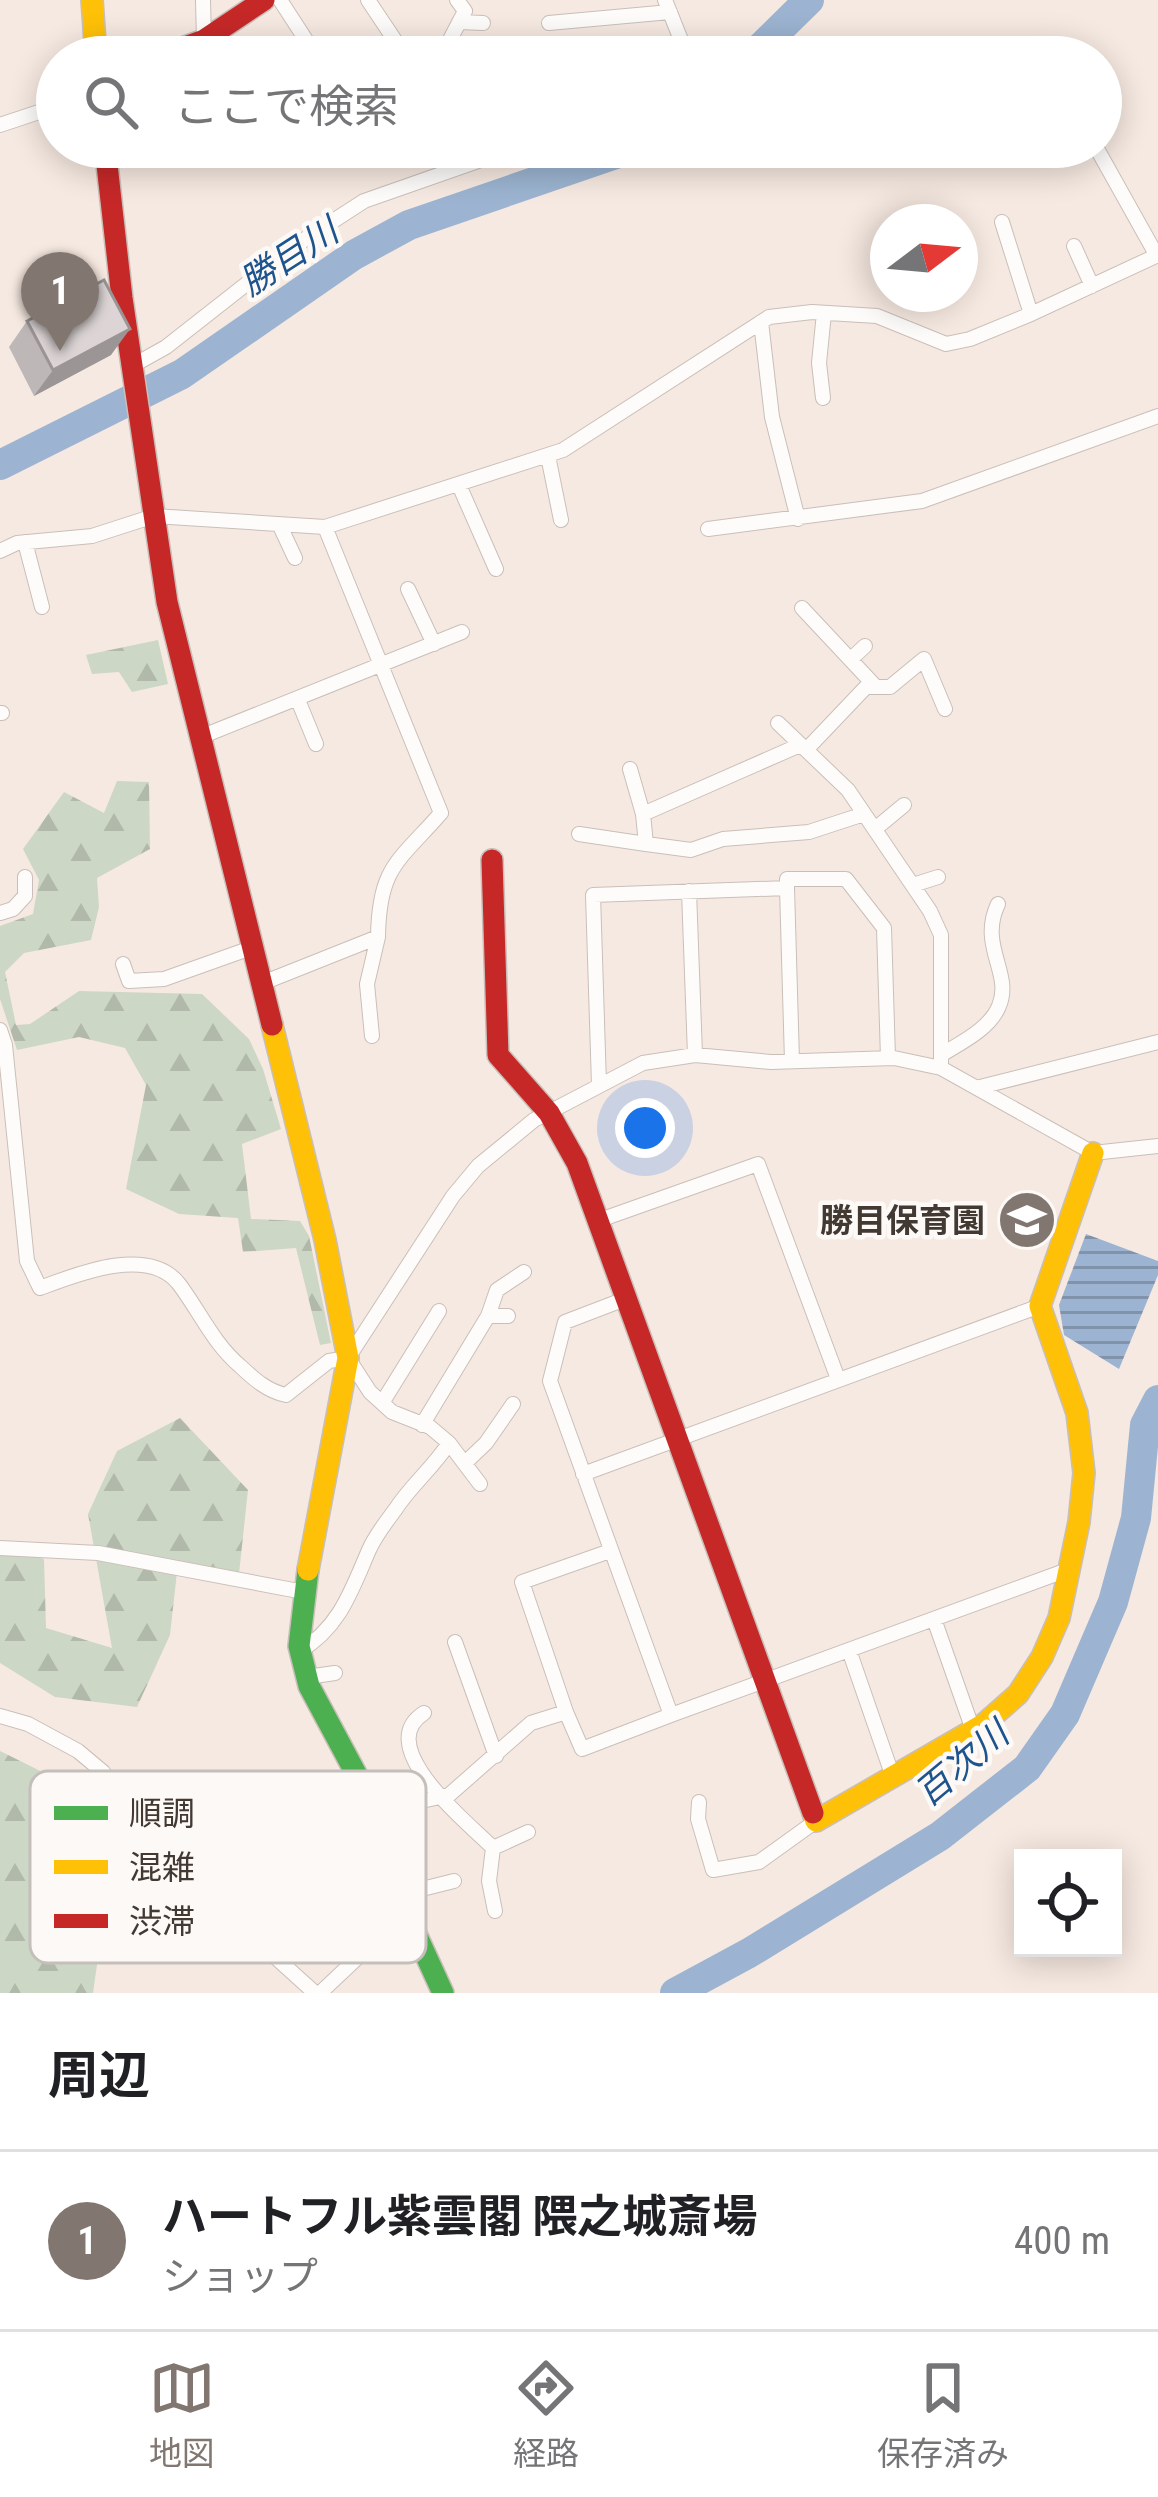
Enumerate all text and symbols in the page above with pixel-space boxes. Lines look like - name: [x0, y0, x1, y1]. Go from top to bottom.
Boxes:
- search box: [36, 36, 1122, 168]
- icon: search: [78, 69, 144, 135]
- text: ここで検索: [174, 80, 399, 133]
- north arrow: [870, 204, 978, 312]
- water label: 勝目川: [232, 208, 349, 304]
- pin: 1: [21, 252, 99, 351]
- your location: [615, 1098, 675, 1158]
- school or university icon: 勝目保育園: [996, 1189, 1058, 1251]
- place label: 勝目保育園: [820, 1201, 985, 1240]
- water label: 百次川: [907, 1711, 1020, 1815]
- legend: [30, 1771, 426, 1963]
- text: 順調: [129, 1794, 195, 1833]
- text: 混雑: [129, 1848, 195, 1887]
- map controls: [1014, 1849, 1122, 1957]
- button: locate: [1014, 1849, 1122, 1957]
- text: 渋滞: [129, 1902, 195, 1941]
- text: 周辺: [48, 2046, 150, 2105]
- text: ハートフル紫雲閣 隈之城斎場: [162, 2190, 757, 2243]
- text: 1: [77, 2218, 97, 2264]
- text: 400 m: [1014, 2218, 1110, 2264]
- text: ショップ: [162, 2254, 318, 2300]
- tab: 地図: [149, 2355, 215, 2475]
- tab: 経路: [513, 2355, 579, 2475]
- tab: 保存済み: [877, 2355, 1009, 2475]

